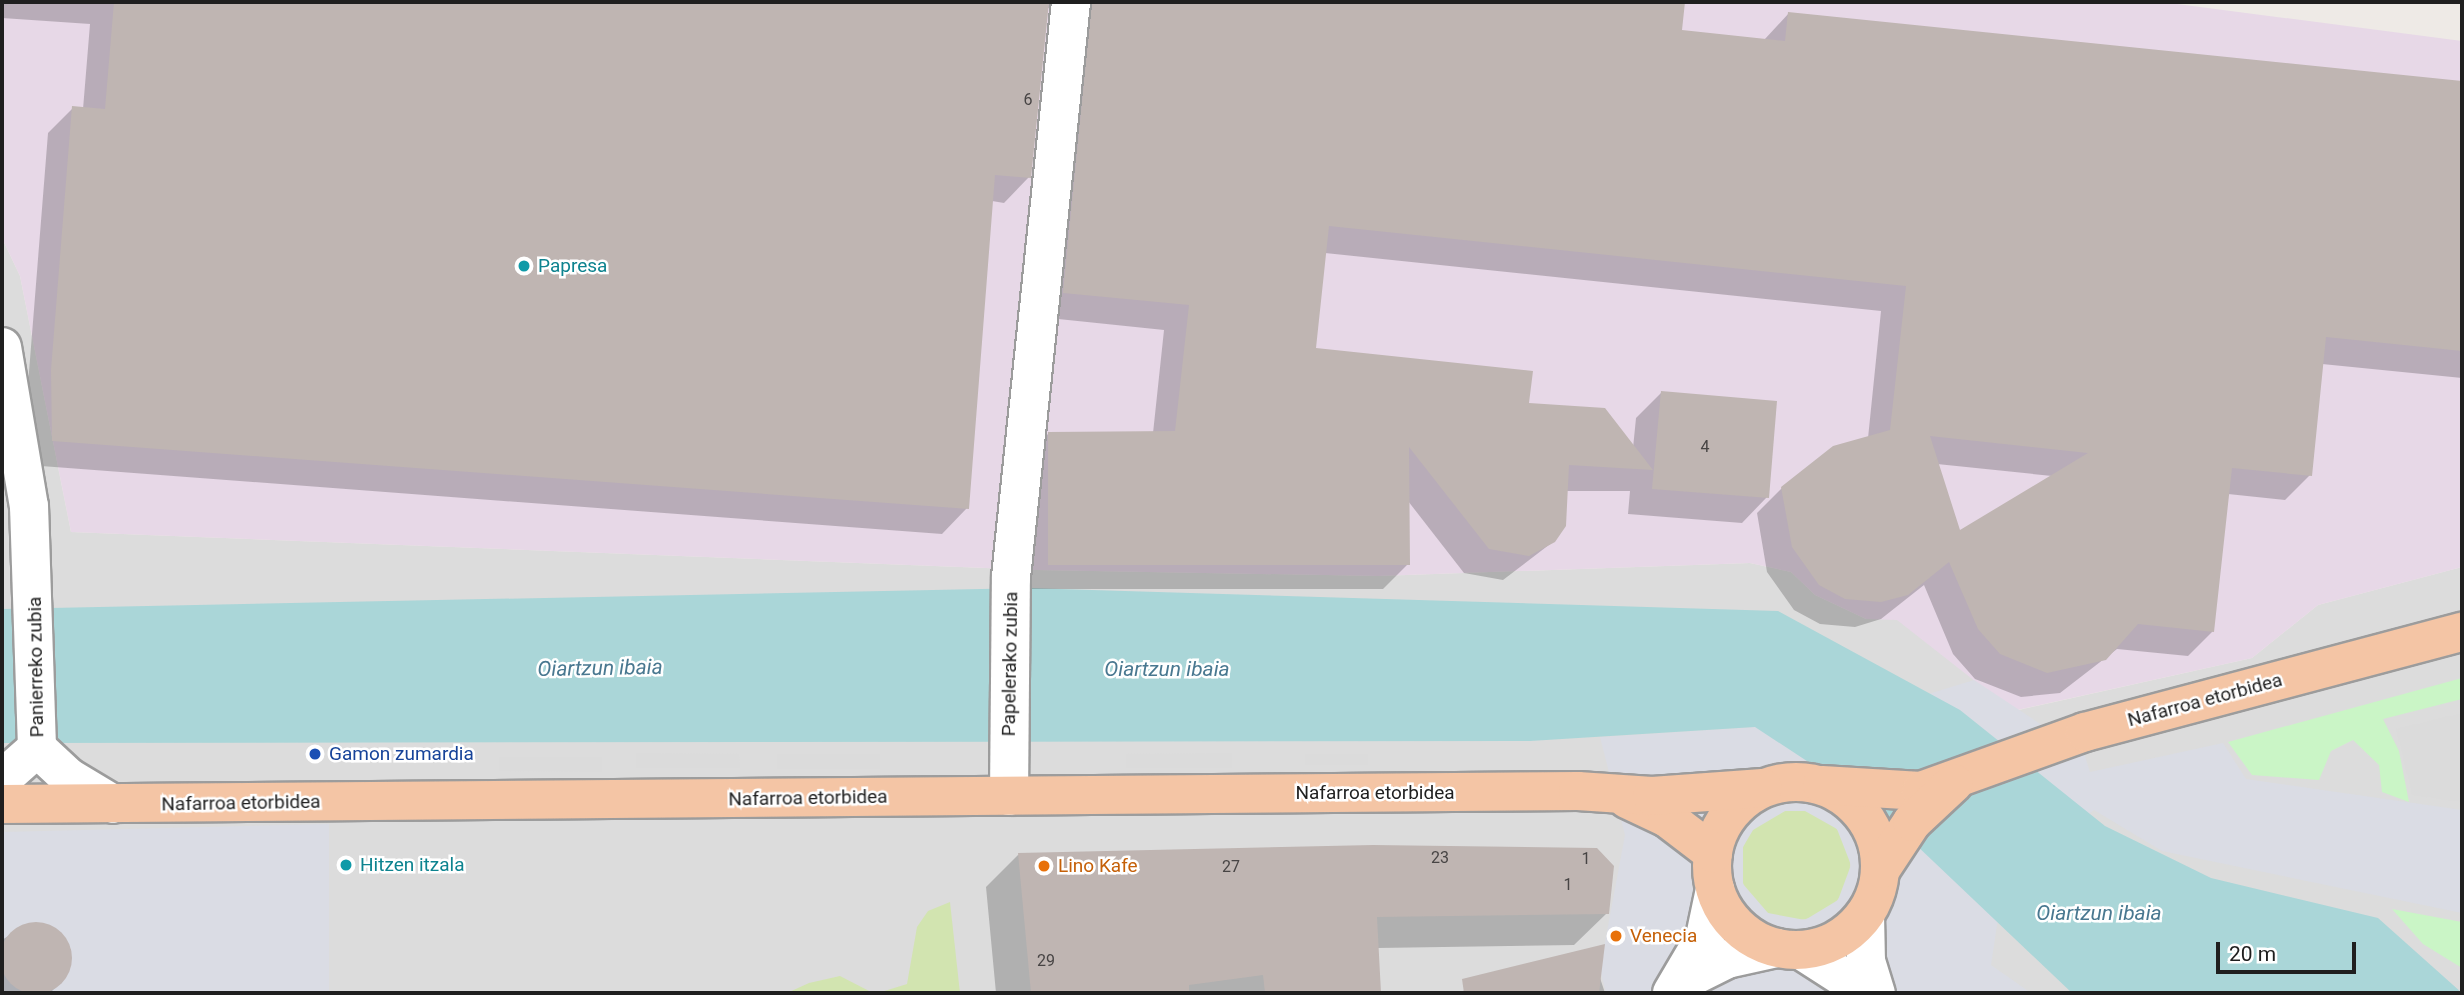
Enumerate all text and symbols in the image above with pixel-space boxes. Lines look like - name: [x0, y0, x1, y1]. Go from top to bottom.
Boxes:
- house number: 6: [1024, 90, 1032, 110]
- place label: Papresa: [538, 255, 607, 277]
- marker: Papresa: [516, 258, 532, 274]
- house number: 4: [1701, 437, 1709, 457]
- street label: Papelerako zubia: [997, 591, 1023, 737]
- street label: Panierreko zubia: [23, 596, 49, 738]
- water label: Oiartzun ibaia: [537, 654, 663, 682]
- water label: Oiartzun ibaia: [1104, 656, 1230, 682]
- street label: Nafarroa etorbidea: [2125, 668, 2285, 732]
- place label: Gamon zumardia: [329, 743, 474, 765]
- marker: Gamon zumardia: [307, 746, 323, 762]
- street label: Nafarroa etorbidea: [1295, 782, 1455, 804]
- street label: Nafarroa etorbidea: [728, 785, 888, 811]
- street label: Nafarroa etorbidea: [161, 790, 321, 816]
- house number: 23: [1431, 848, 1449, 868]
- house number: 1: [1582, 849, 1590, 869]
- place label: Hitzen itzala: [360, 854, 464, 876]
- place label: Lino Kafe: [1058, 855, 1138, 877]
- marker: Hitzen itzala: [338, 857, 354, 873]
- house number: 27: [1222, 857, 1240, 877]
- marker: Lino Kafe: [1036, 858, 1052, 874]
- house number: 1: [1564, 875, 1572, 895]
- water label: Oiartzun ibaia: [2036, 900, 2162, 926]
- place label: Venecia: [1630, 925, 1697, 947]
- marker: Venecia: [1608, 928, 1624, 944]
- scale bar: [2219, 928, 2359, 972]
- text: 20 m: [2229, 942, 2276, 966]
- house number: 29: [1037, 951, 1055, 971]

